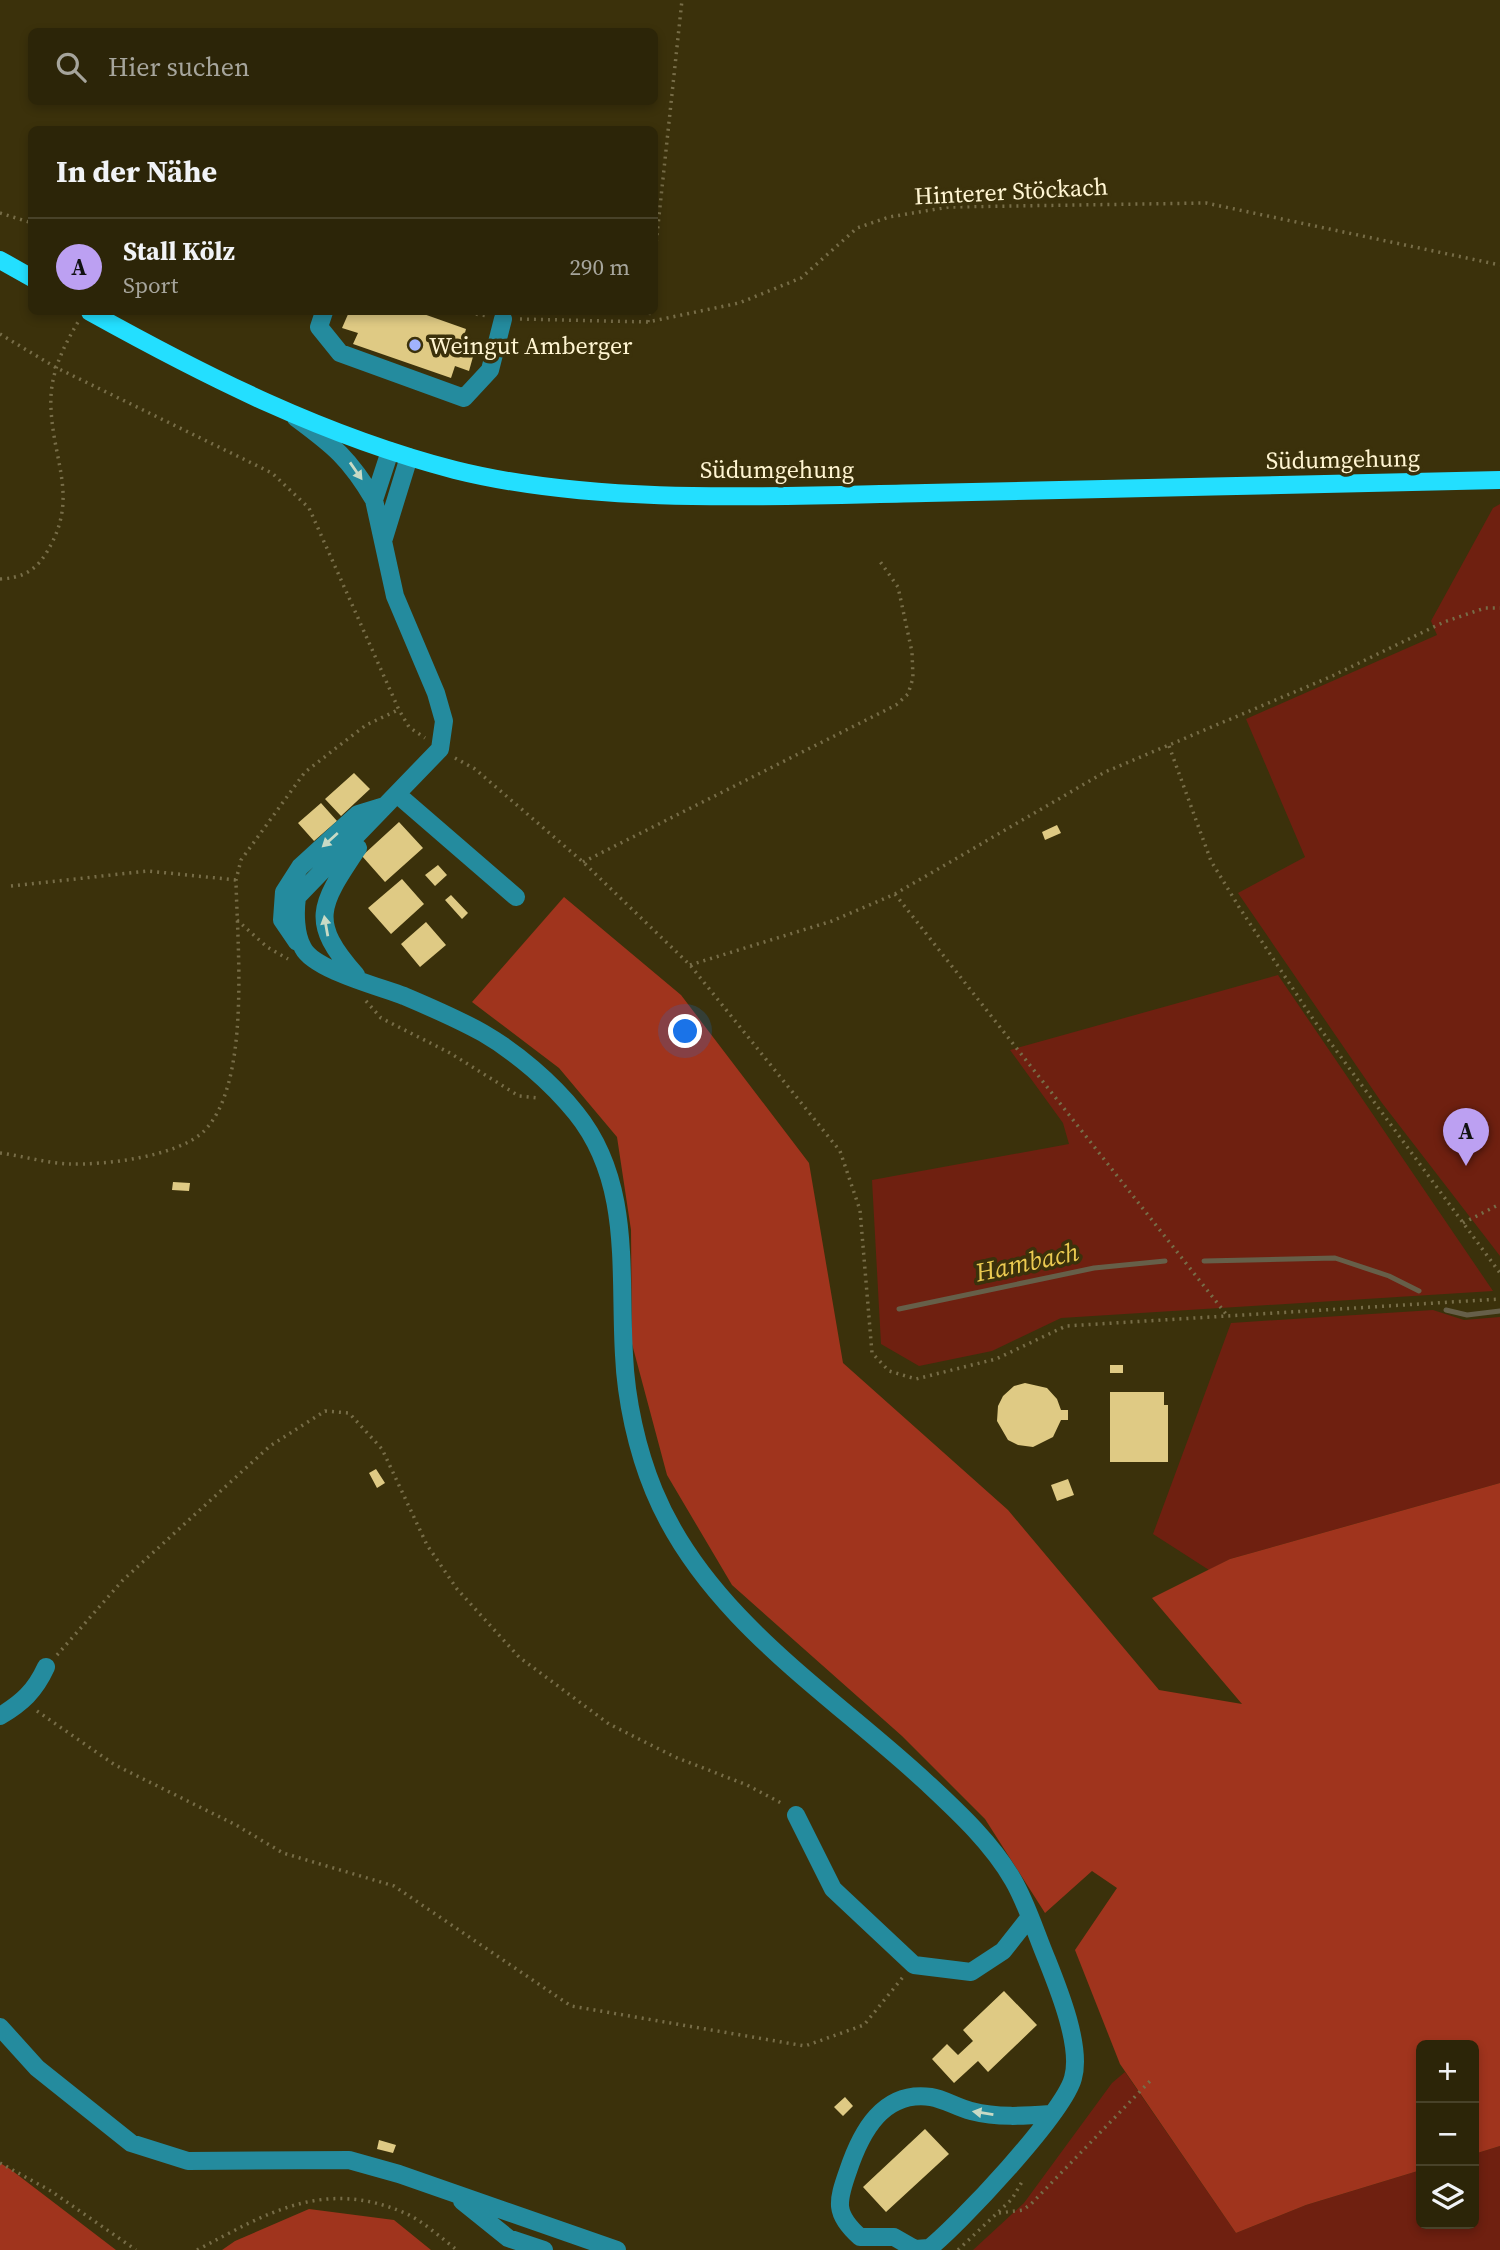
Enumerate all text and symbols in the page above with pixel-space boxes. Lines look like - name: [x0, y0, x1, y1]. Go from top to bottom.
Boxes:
- search box: [28, 28, 658, 105]
- icon: search: [52, 48, 90, 86]
- text: Hier suchen: [108, 49, 250, 85]
- text: In der Nähe: [56, 151, 217, 192]
- street label: Hinterer Stöckach: [913, 169, 1109, 213]
- text: Stall Kölz: [123, 233, 235, 269]
- text: A: [71, 251, 87, 283]
- text: 290 m: [569, 251, 630, 283]
- text: Sport: [123, 269, 178, 301]
- place label: Weingut Amberger: [429, 329, 632, 362]
- marker: Weingut Amberger: [407, 337, 423, 353]
- street label: Südumgehung: [1266, 441, 1420, 477]
- street label: Südumgehung: [700, 453, 854, 486]
- one-way arrow: [348, 462, 362, 480]
- one-way arrow: [322, 831, 339, 847]
- one-way arrow: [320, 915, 331, 937]
- your location: [668, 1014, 702, 1048]
- pin: A: [1443, 1108, 1489, 1166]
- water label: Hambach: [971, 1233, 1082, 1291]
- map controls: [1416, 2040, 1479, 2229]
- button: +: [1416, 2040, 1479, 2103]
- button: −: [1416, 2103, 1479, 2166]
- one-way arrow: [972, 2107, 994, 2118]
- button: layers: [1416, 2166, 1479, 2229]

